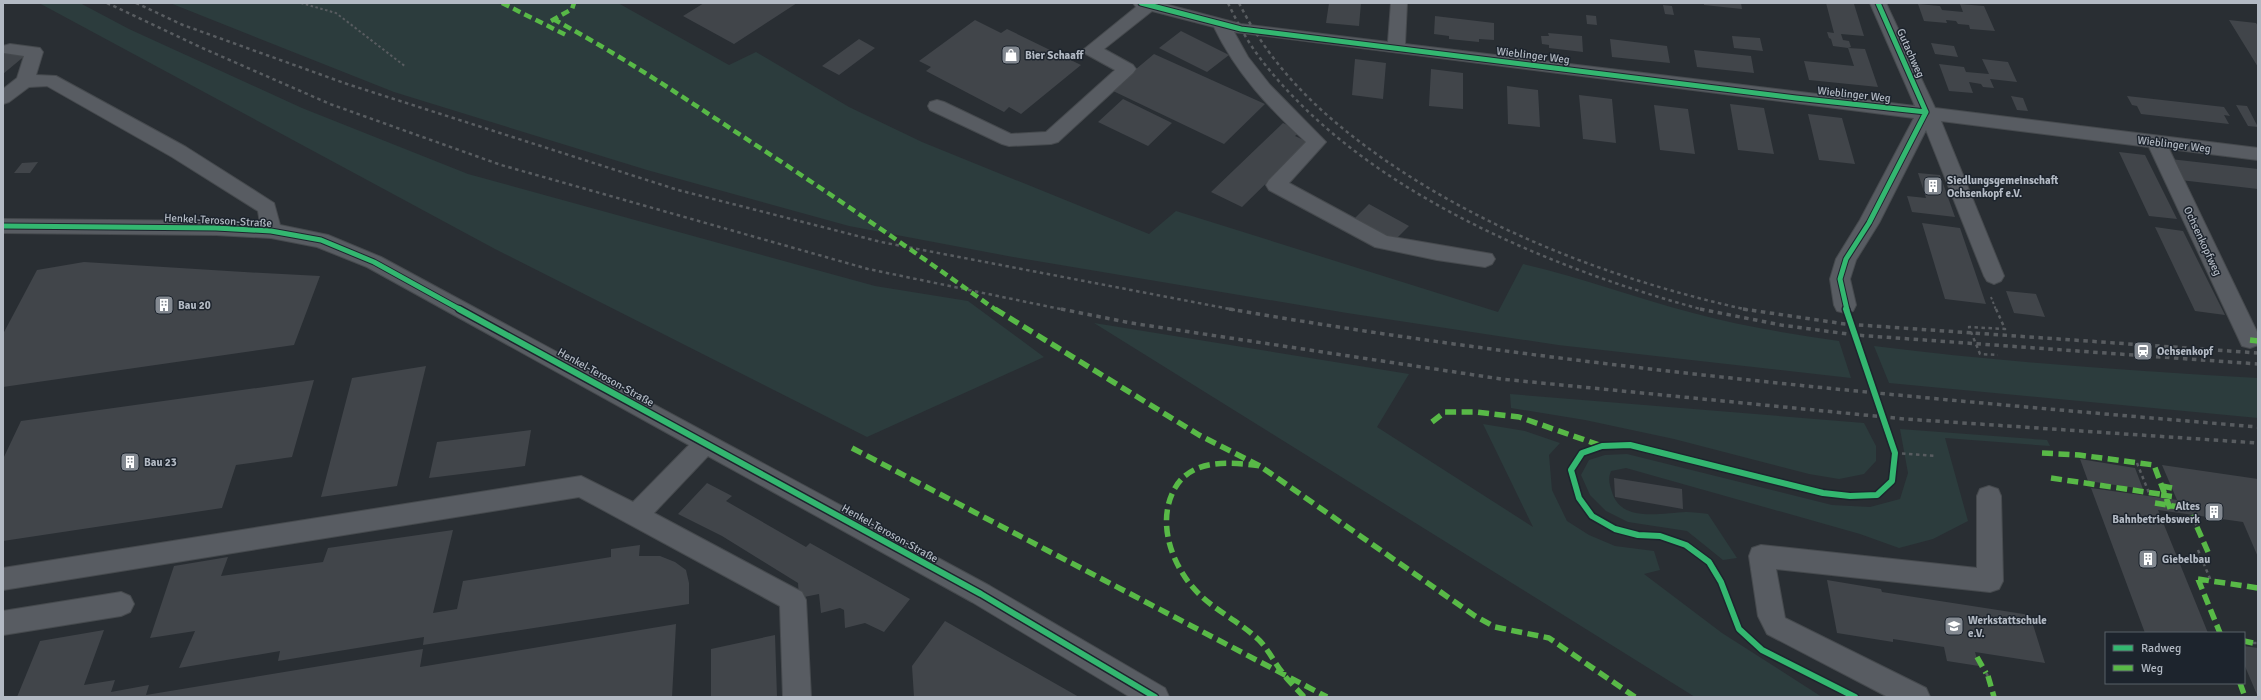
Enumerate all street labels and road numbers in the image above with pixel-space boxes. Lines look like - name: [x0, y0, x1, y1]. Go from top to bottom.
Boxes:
- street label: Gutachweg: [1894, 27, 1927, 80]
- street label: Wieblinger Weg: [1496, 45, 1571, 66]
- street label: Wieblinger Weg: [1817, 84, 1892, 105]
- street label: Wieblinger Weg: [2137, 134, 2212, 155]
- street label: Ochsenkopfweg: [2181, 205, 2224, 278]
- street label: Henkel-Teroson-Straße: [164, 211, 272, 230]
- street label: Henkel-Teroson-Straße: [555, 346, 656, 409]
- street label: Henkel-Teroson-Straße: [839, 502, 940, 565]

